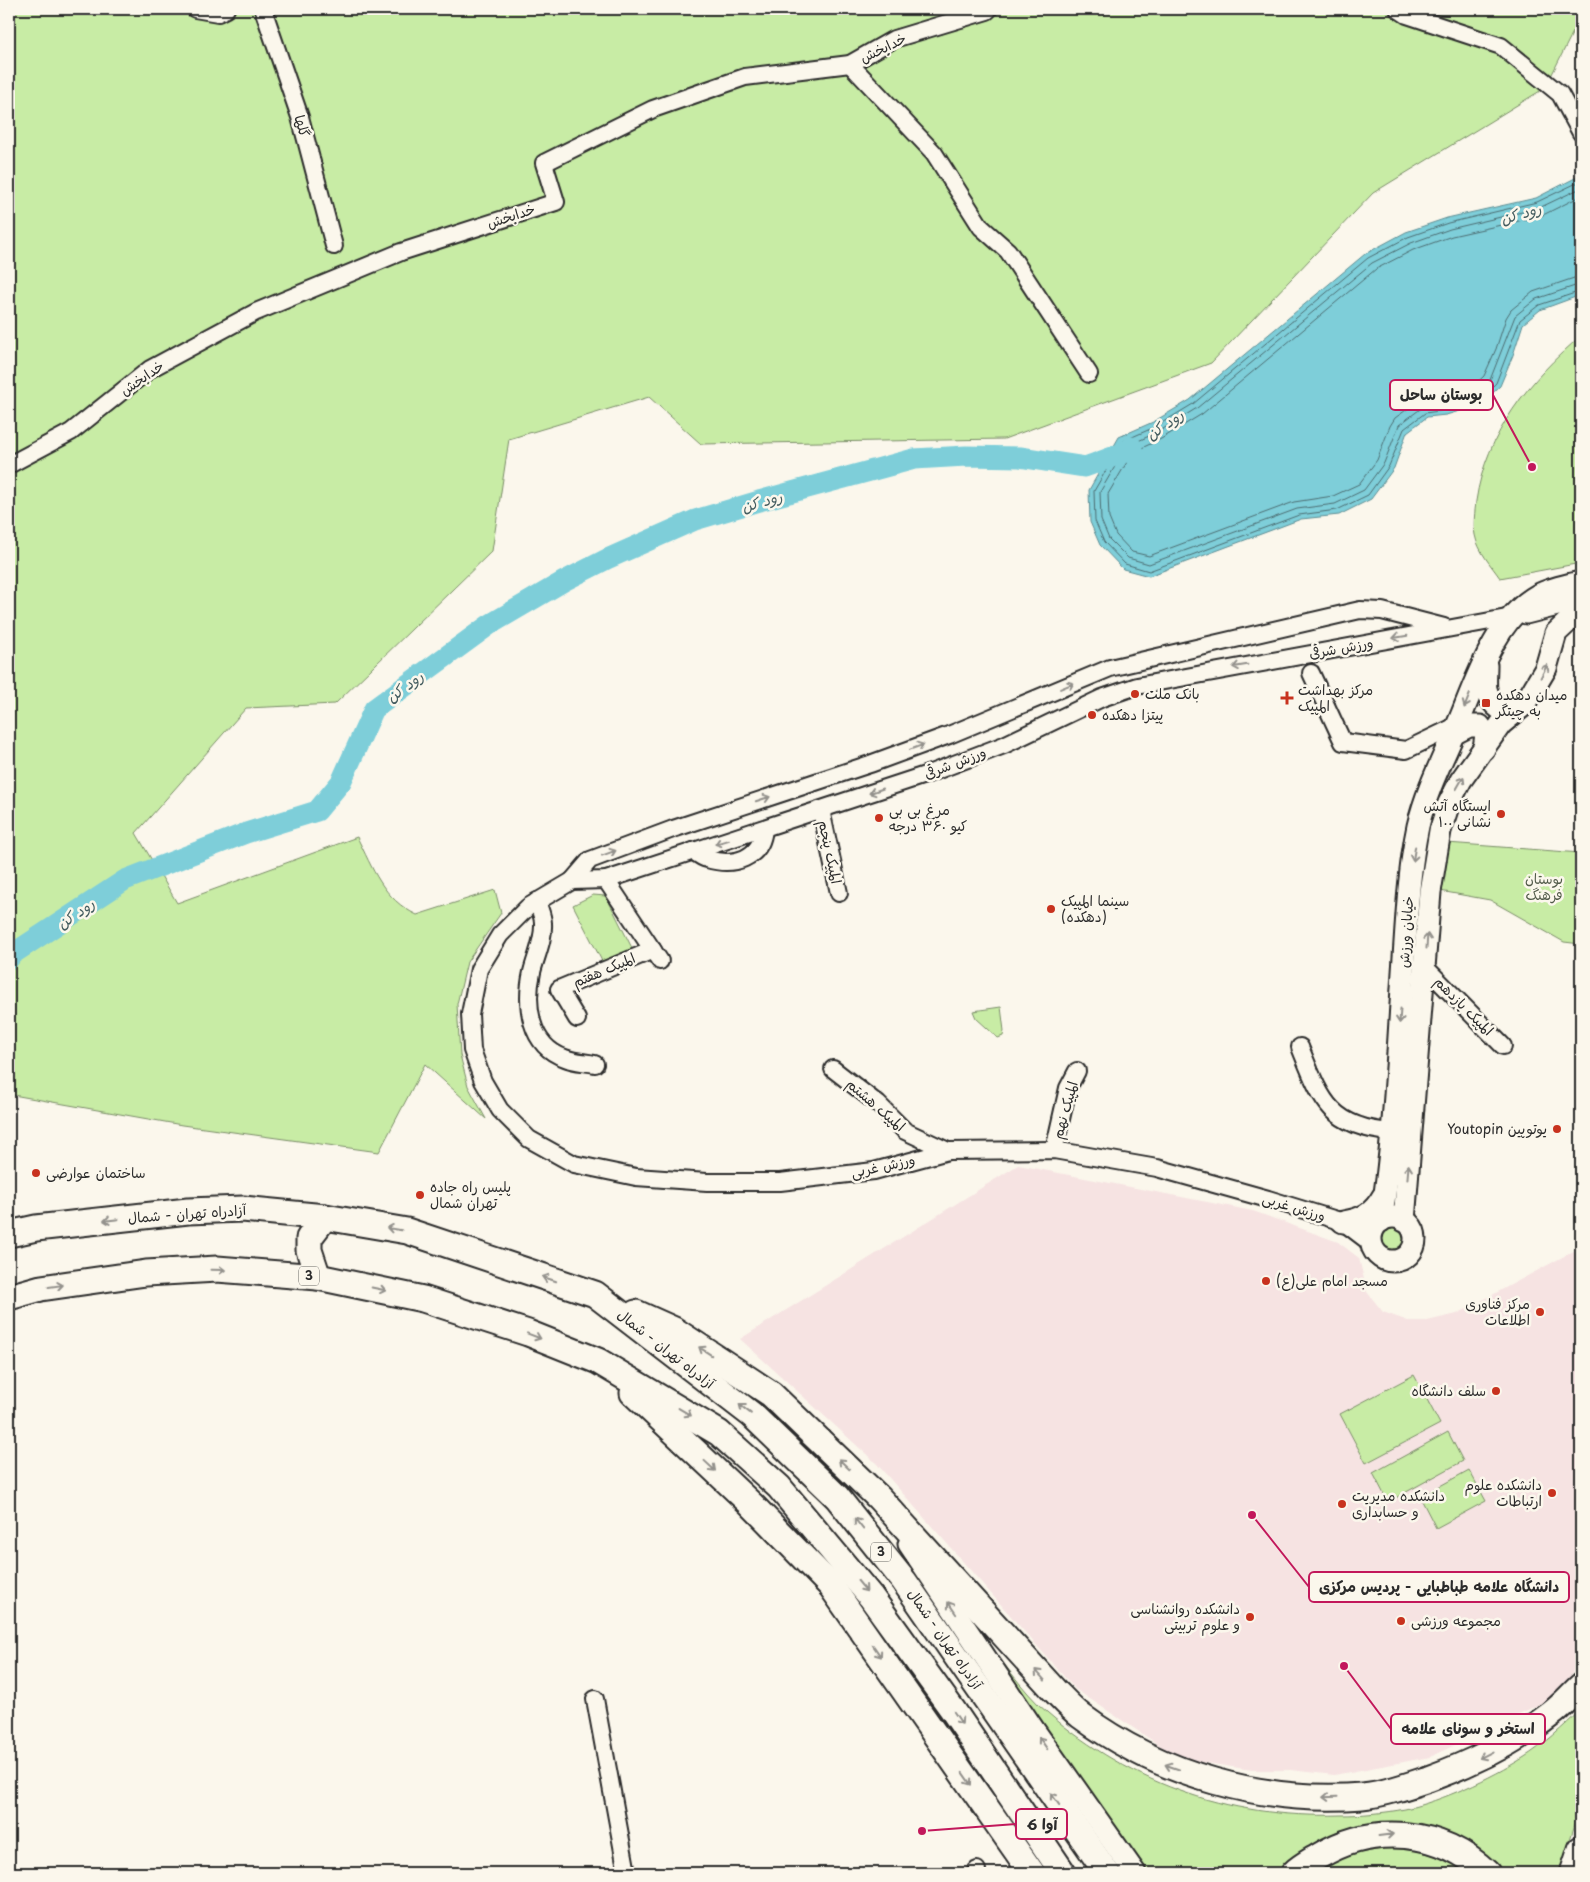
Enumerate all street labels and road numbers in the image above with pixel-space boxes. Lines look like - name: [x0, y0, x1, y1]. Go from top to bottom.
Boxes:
- street label: خدابخش: [856, 27, 910, 68]
- street label: گلها: [289, 112, 316, 139]
- street label: خدابخش: [484, 198, 538, 233]
- street label: خدابخش: [115, 355, 168, 400]
- street label: ورزش شرقی: [1307, 632, 1375, 663]
- street label: ورزش شرقی: [921, 741, 989, 784]
- street label: المپیک پنجم: [813, 818, 847, 886]
- street label: خیابان ورزش: [1393, 895, 1418, 969]
- street label: المپیک هفتم: [569, 947, 639, 993]
- street label: المپیک یازدهم: [1429, 971, 1499, 1041]
- street label: المپیک هشتم: [842, 1073, 910, 1137]
- street label: المپیک نهم: [1046, 1078, 1084, 1142]
- street label: ورزش غربی: [849, 1148, 917, 1183]
- street label: ورزش غربی: [1260, 1187, 1328, 1226]
- street label: آزادراه تهران - شمال: [127, 1199, 247, 1228]
- road number: 3: [299, 1266, 319, 1285]
- street label: آزادراه تهران - شمال: [613, 1304, 720, 1394]
- road number: 3: [871, 1542, 891, 1561]
- street label: آزادراه تهران - شمال: [903, 1584, 988, 1694]

